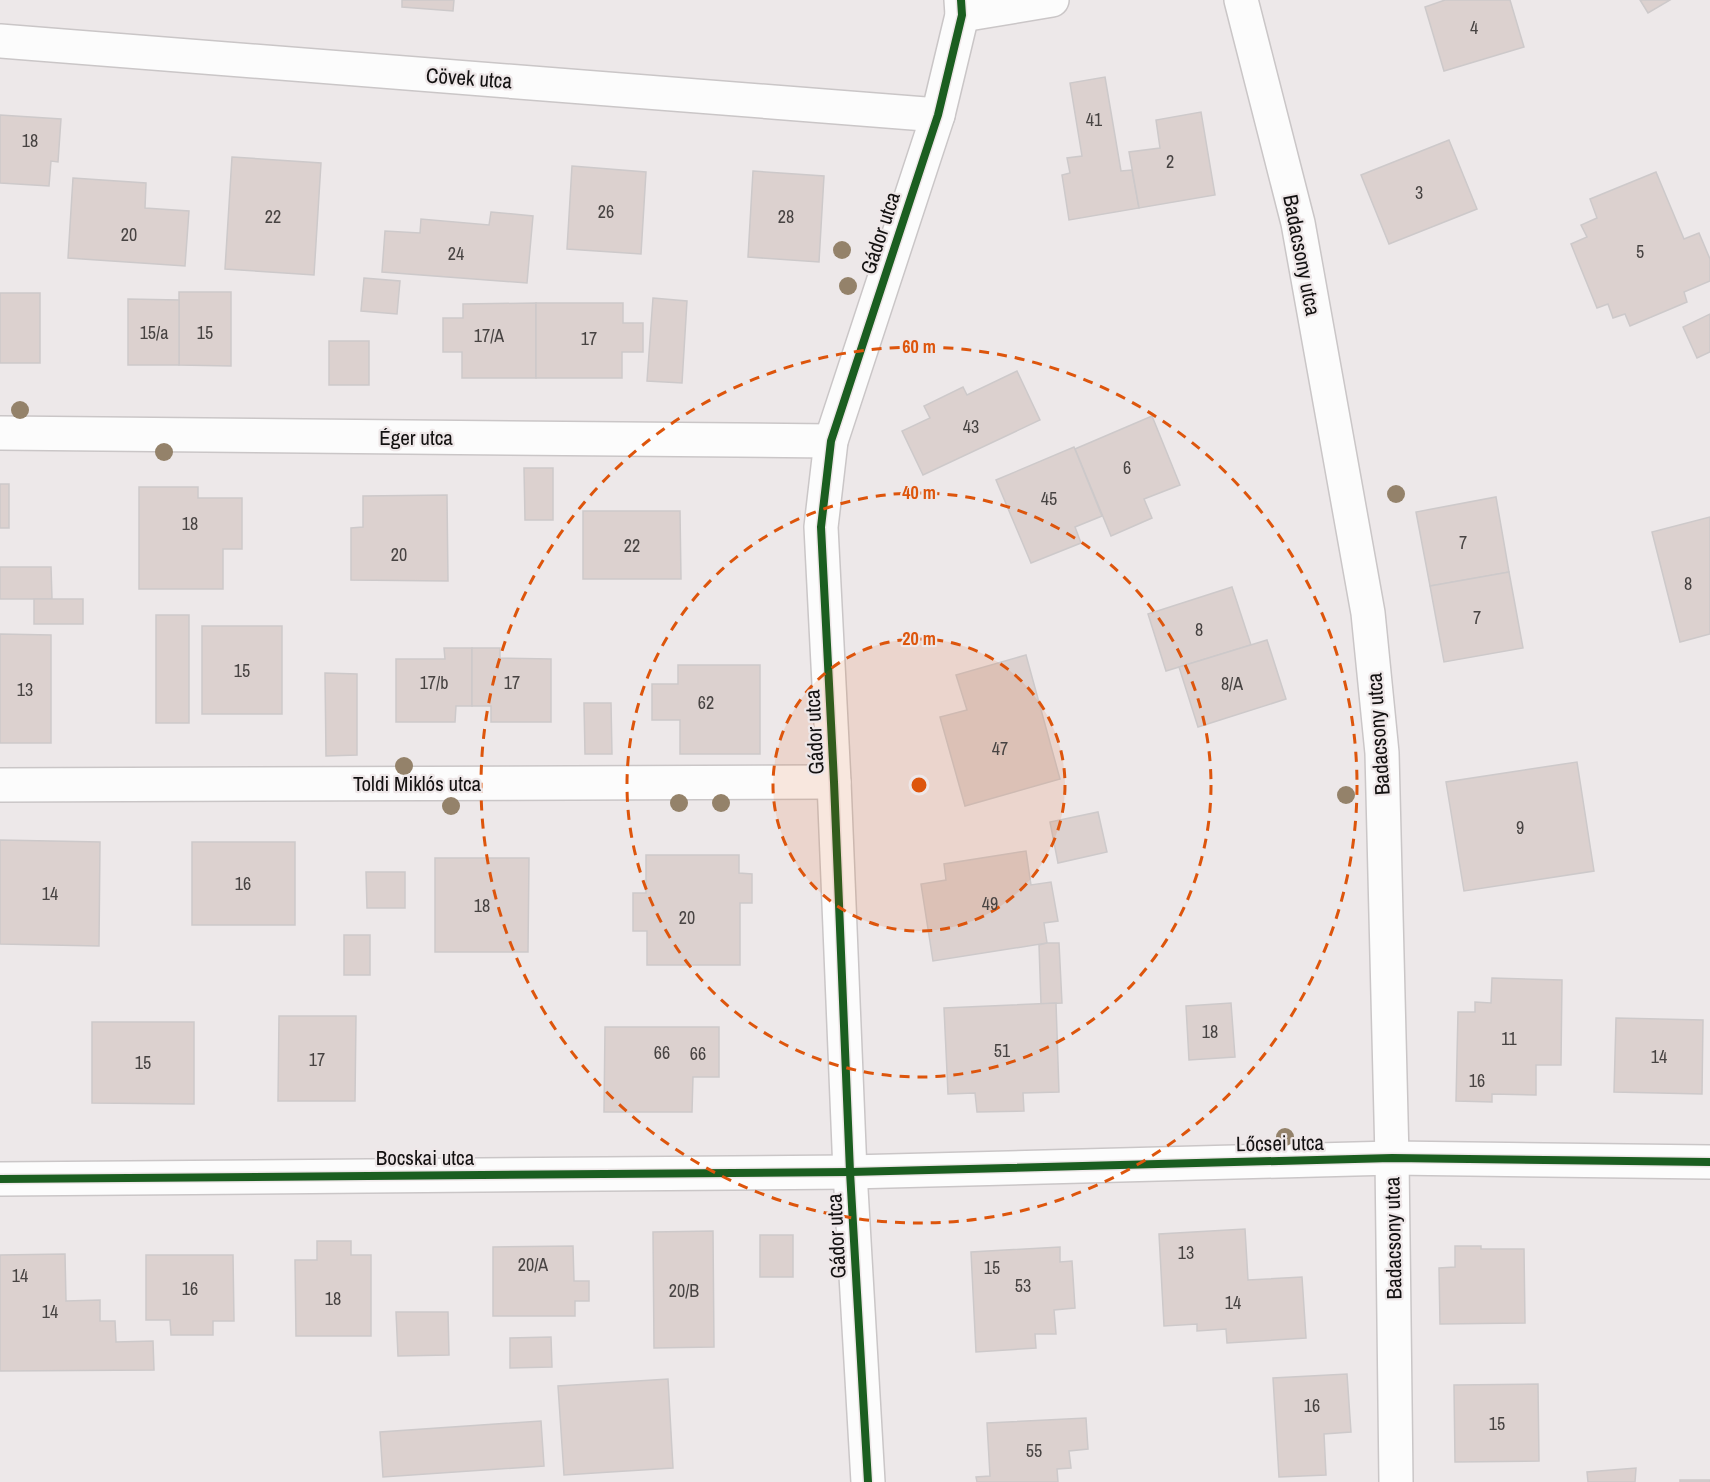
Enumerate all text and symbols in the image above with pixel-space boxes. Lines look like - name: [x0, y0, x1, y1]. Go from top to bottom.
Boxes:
- house number: 4: [1470, 15, 1478, 40]
- street label: Cövek utca: [425, 61, 513, 95]
- house number: 41: [1086, 107, 1103, 132]
- house number: 18: [22, 128, 38, 153]
- house number: 2: [1166, 149, 1174, 174]
- house number: 3: [1415, 180, 1423, 205]
- street label: Gádor utca: [853, 188, 907, 278]
- street label: Badacsony utca: [1276, 192, 1328, 318]
- house number: 26: [598, 199, 614, 224]
- house number: 22: [265, 204, 281, 229]
- house number: 28: [778, 204, 794, 229]
- house number: 20: [121, 222, 137, 247]
- house number: 5: [1636, 239, 1644, 264]
- house number: 24: [448, 241, 464, 266]
- house number: 15/a: [140, 320, 168, 345]
- house number: 15: [197, 320, 213, 345]
- house number: 17/A: [474, 323, 504, 348]
- house number: 17: [581, 326, 597, 351]
- text: 60 m: [902, 334, 936, 359]
- house number: 43: [963, 414, 979, 439]
- street label: Éger utca: [379, 423, 453, 452]
- house number: 6: [1123, 455, 1131, 480]
- text: 40 m: [902, 480, 936, 505]
- house number: 45: [1041, 486, 1057, 511]
- house number: 18: [182, 511, 198, 536]
- house number: 7: [1459, 530, 1467, 555]
- house number: 22: [624, 533, 640, 558]
- house number: 20: [391, 542, 407, 567]
- house number: 8: [1684, 571, 1692, 596]
- house number: 7: [1473, 605, 1481, 630]
- house number: 8: [1195, 617, 1203, 642]
- text: 20 m: [902, 626, 936, 651]
- house number: 15: [234, 658, 250, 683]
- house number: 17/b: [420, 670, 448, 695]
- house number: 17: [504, 670, 520, 695]
- house number: 8/A: [1221, 671, 1243, 696]
- street label: Badacsony utca: [1359, 671, 1397, 796]
- house number: 13: [17, 677, 33, 702]
- street label: Gádor utca: [797, 688, 831, 775]
- house number: 62: [698, 690, 714, 715]
- house number: 47: [992, 736, 1008, 761]
- street label: Toldi Miklós utca: [353, 769, 482, 798]
- centre of rings: [909, 775, 929, 795]
- house number: 9: [1516, 815, 1524, 840]
- house number: 16: [235, 871, 251, 896]
- house number: 14: [42, 881, 58, 906]
- house number: 49: [982, 891, 998, 916]
- house number: 18: [474, 893, 490, 918]
- house number: 20: [679, 905, 695, 930]
- house number: 18: [1202, 1019, 1218, 1044]
- house number: 11: [1501, 1026, 1517, 1051]
- house number: 51: [994, 1038, 1011, 1063]
- house number: 66: [654, 1040, 670, 1065]
- house number: 66: [690, 1041, 706, 1066]
- house number: 14: [1651, 1044, 1667, 1069]
- house number: 17: [309, 1047, 325, 1072]
- house number: 15: [135, 1050, 151, 1075]
- house number: 16: [1469, 1068, 1485, 1093]
- street label: Lőcsei utca: [1236, 1128, 1325, 1158]
- street label: Bocskai utca: [376, 1143, 475, 1172]
- street label: Badacsony utca: [1377, 1176, 1409, 1300]
- street label: Gádor utca: [819, 1192, 853, 1279]
- house number: 13: [1178, 1240, 1194, 1265]
- house number: 20/A: [518, 1252, 548, 1277]
- house number: 15: [984, 1255, 1000, 1280]
- house number: 14: [12, 1263, 28, 1288]
- house number: 53: [1015, 1273, 1031, 1298]
- house number: 16: [182, 1276, 198, 1301]
- house number: 20/B: [669, 1278, 699, 1303]
- house number: 18: [325, 1286, 341, 1311]
- house number: 14: [1225, 1290, 1241, 1315]
- house number: 14: [42, 1299, 58, 1324]
- house number: 16: [1304, 1393, 1320, 1418]
- house number: 15: [1489, 1411, 1505, 1436]
- house number: 55: [1026, 1438, 1042, 1463]

